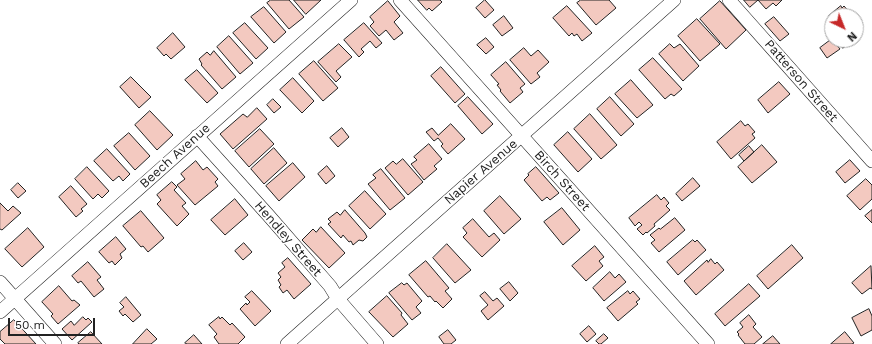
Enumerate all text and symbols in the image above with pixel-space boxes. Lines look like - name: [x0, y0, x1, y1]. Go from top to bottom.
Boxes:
- north arrow: [824, 8, 864, 48]
- text: N: [844, 29, 859, 44]
- street label: Patterson Street: [761, 37, 841, 125]
- street label: Beech Avenue: [137, 120, 213, 192]
- street label: Napier Avenue: [441, 136, 521, 208]
- street label: Birch Street: [531, 148, 593, 214]
- street label: Hendley Street: [251, 198, 325, 280]
- scale bar: [10, 310, 97, 336]
- text: 50 m: [15, 318, 45, 332]

